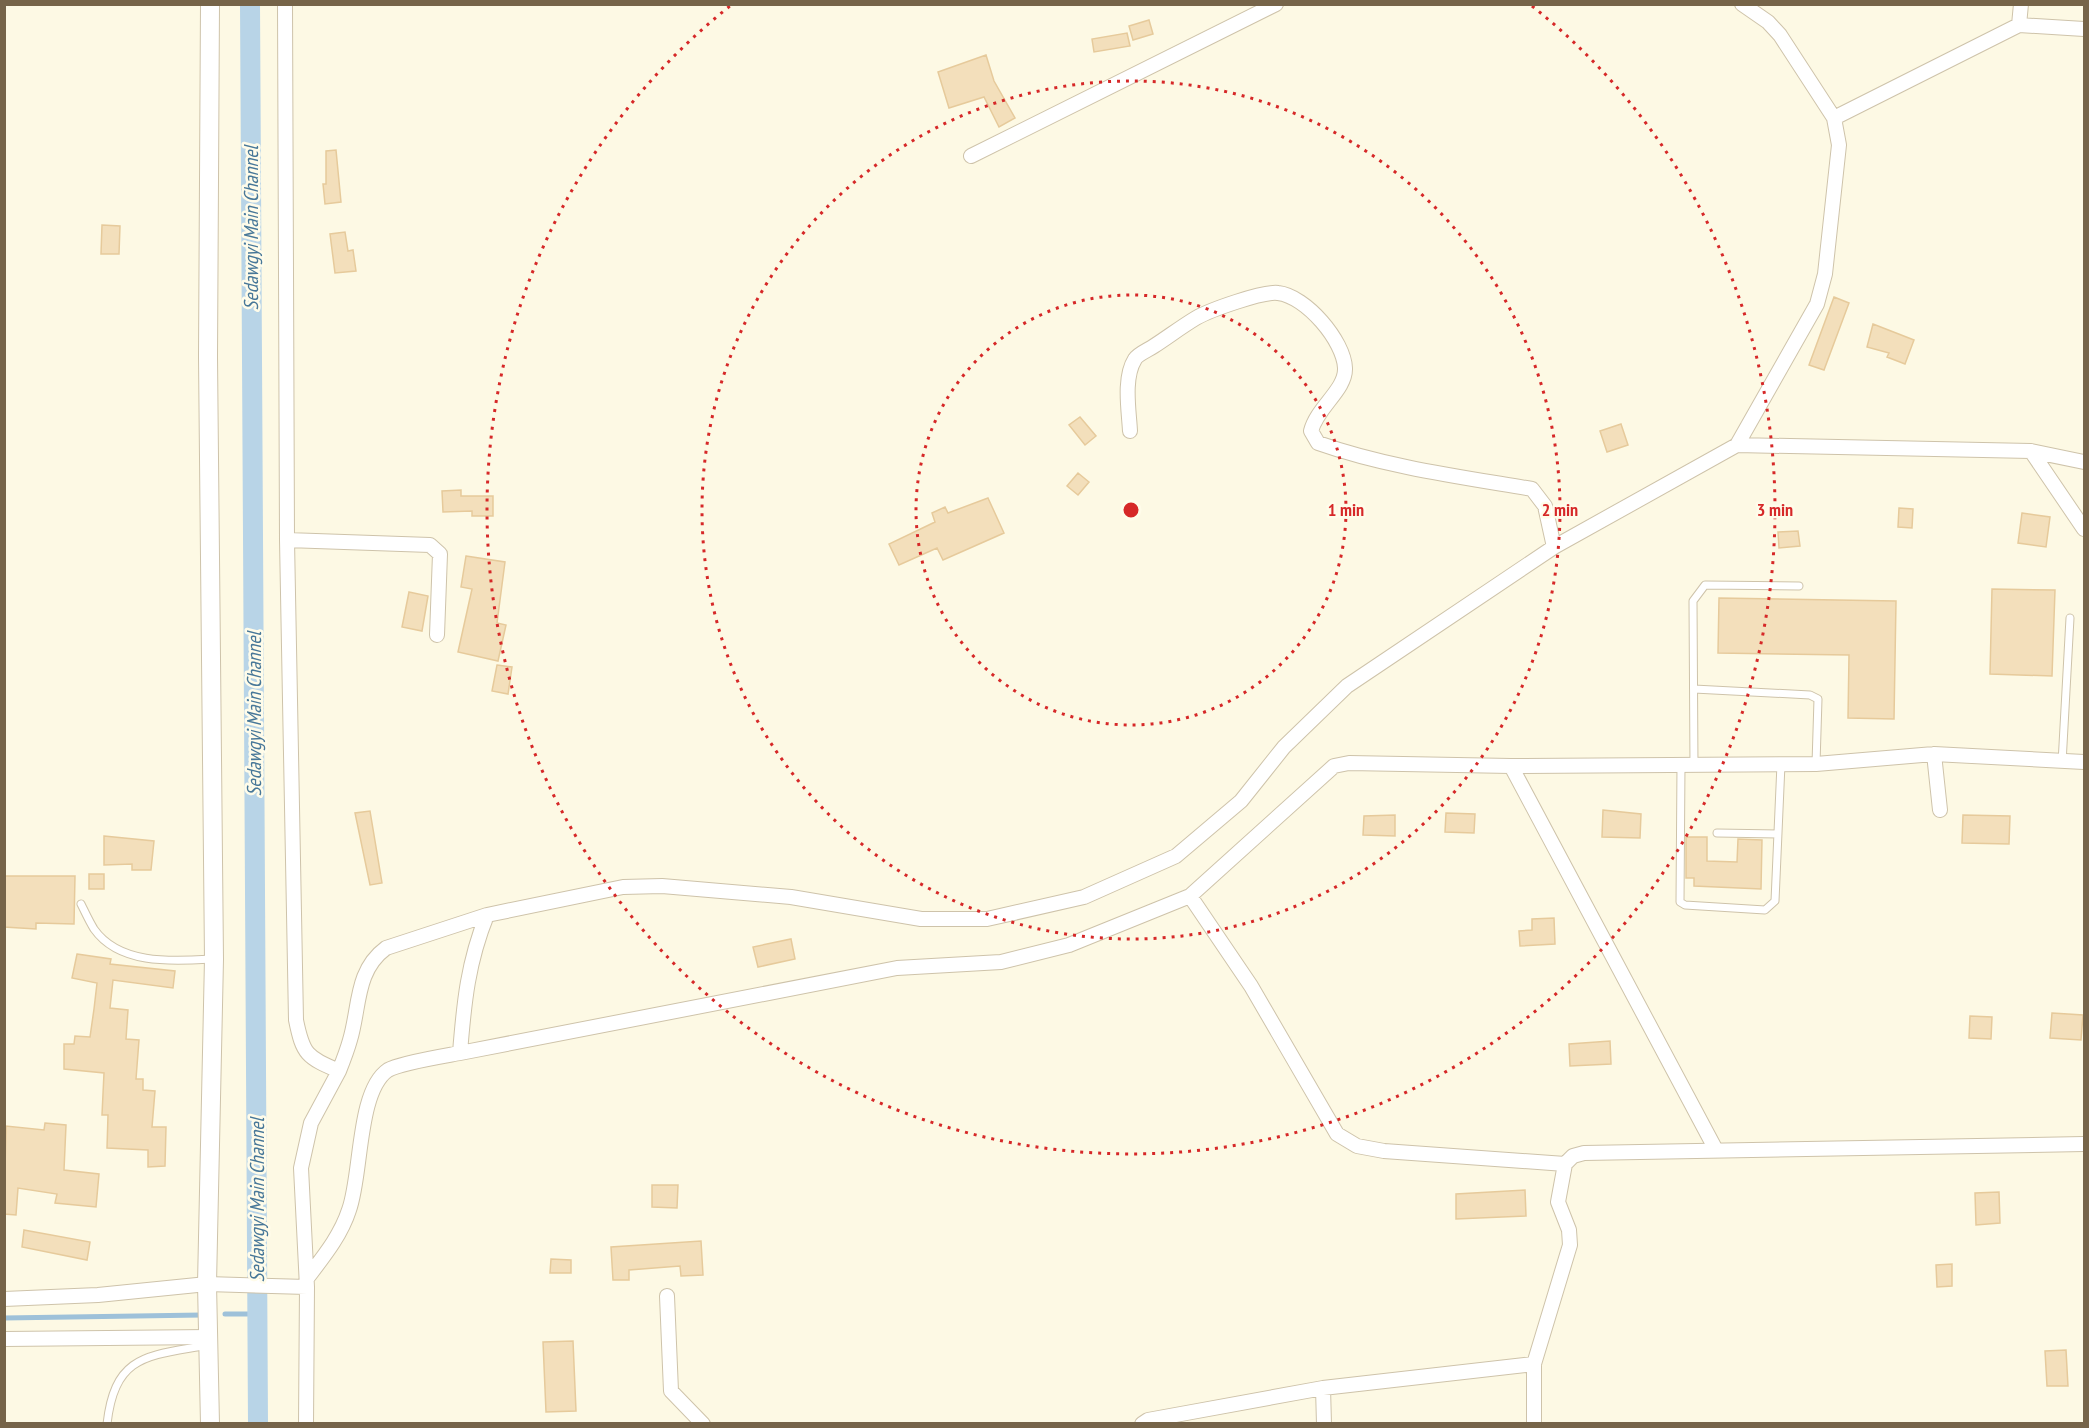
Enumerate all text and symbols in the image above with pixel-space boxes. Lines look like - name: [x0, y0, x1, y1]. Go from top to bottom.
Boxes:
- water label: Sedawgyi Main Channel: [238, 143, 264, 310]
- text: 1 min: [1328, 498, 1364, 521]
- text: 2 min: [1542, 498, 1578, 521]
- text: 3 min: [1757, 498, 1793, 521]
- centre of rings: [1121, 500, 1141, 520]
- water label: Sedawgyi Main Channel: [241, 629, 267, 796]
- water label: Sedawgyi Main Channel: [244, 1115, 270, 1282]

